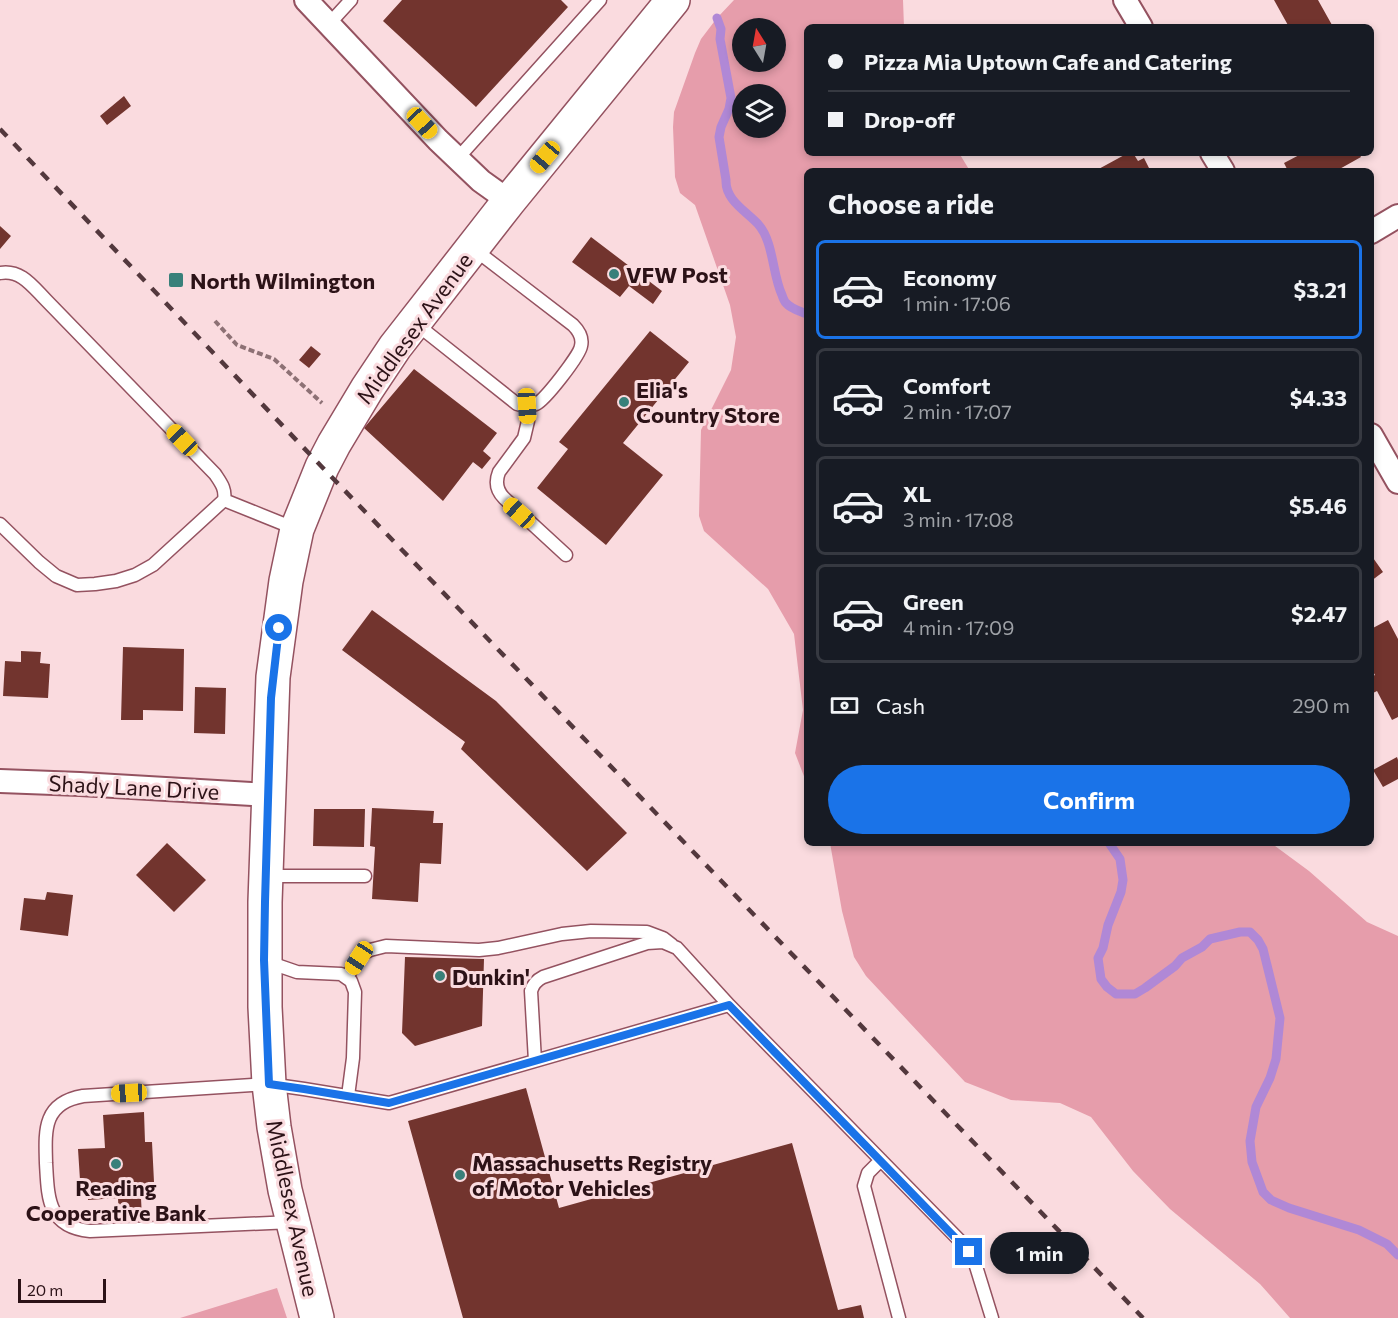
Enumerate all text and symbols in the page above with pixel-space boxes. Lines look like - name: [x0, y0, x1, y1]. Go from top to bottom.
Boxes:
- north arrow: [732, 18, 786, 72]
- map controls: [732, 18, 786, 138]
- text: Pizza Mia Uptown Cafe and Catering: [864, 48, 1232, 75]
- button: layers: [732, 84, 786, 138]
- car: [403, 104, 441, 142]
- text: Drop-off: [864, 106, 955, 133]
- car: [527, 137, 563, 177]
- text: Choose a ride: [828, 187, 994, 220]
- street label: Middlesex Avenue: [350, 247, 478, 409]
- place label: VFW Post: [626, 261, 728, 288]
- icon: car: [831, 263, 885, 317]
- text: Economy: [903, 264, 997, 291]
- place label: North Wilmington: [190, 267, 375, 294]
- marker: VFW Post: [607, 267, 621, 281]
- marker: North Wilmington: [167, 271, 185, 289]
- text: $3.21: [1294, 276, 1347, 303]
- text: 1 min · 17:06: [903, 291, 1011, 315]
- icon: car: [831, 371, 885, 425]
- text: Comfort: [903, 372, 991, 399]
- place label: Elia's Country Store: [636, 376, 780, 428]
- text: $4.33: [1290, 384, 1347, 411]
- car: [517, 388, 537, 424]
- marker: Elia's Country Store: [617, 395, 631, 409]
- text: 2 min · 17:07: [903, 399, 1012, 423]
- car: [163, 421, 201, 459]
- icon: car: [831, 479, 885, 533]
- text: XL: [903, 480, 931, 507]
- text: $5.46: [1289, 492, 1347, 519]
- car: [500, 494, 538, 532]
- text: 3 min · 17:08: [903, 507, 1014, 531]
- icon: car: [831, 587, 885, 641]
- text: Green: [903, 588, 964, 615]
- text: $2.47: [1291, 600, 1347, 627]
- route start: [265, 614, 292, 641]
- text: 4 min · 17:09: [903, 615, 1014, 639]
- icon: cash: [828, 689, 861, 722]
- text: Cash: [876, 692, 925, 719]
- text: 290 m: [1292, 693, 1350, 717]
- button: Confirm: [828, 765, 1350, 834]
- street label: Shady Lane Drive: [48, 769, 220, 805]
- car: [342, 938, 376, 978]
- place label: Dunkin': [452, 963, 530, 990]
- marker: Dunkin': [433, 969, 447, 983]
- car: [111, 1083, 147, 1103]
- street label: Middlesex Avenue: [261, 1117, 325, 1299]
- place label: Massachusetts Registry of Motor Vehicles: [472, 1149, 712, 1201]
- marker: Reading Cooperative Bank: [109, 1157, 123, 1171]
- marker: Massachusetts Registry of Motor Vehicles: [453, 1168, 467, 1182]
- place label: Reading Cooperative Bank: [26, 1174, 207, 1226]
- callout: 1 min: [990, 1231, 1089, 1273]
- route end: [955, 1238, 982, 1265]
- text: 1 min: [1016, 1241, 1063, 1265]
- scale bar: [18, 1276, 106, 1304]
- text: 20 m: [27, 1280, 63, 1299]

